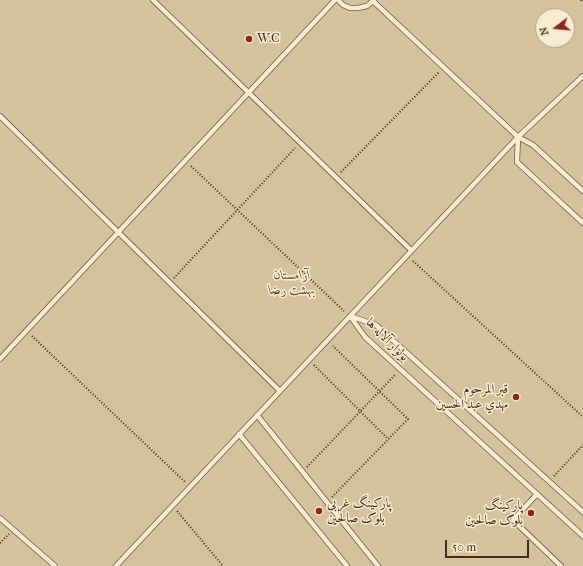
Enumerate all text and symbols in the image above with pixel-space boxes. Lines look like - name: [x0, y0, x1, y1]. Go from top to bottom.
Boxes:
- north arrow: [535, 8, 575, 48]
- text: N: [537, 25, 551, 37]
- place label: W.C: [257, 31, 280, 47]
- marker: W.C: [244, 34, 254, 44]
- park label: آرامستان بهشت رضا: [269, 268, 315, 299]
- street label: بولوار آلاله ها: [362, 315, 412, 365]
- place label: قبر المرحوم مهدي عبد الحسين: [436, 382, 508, 413]
- marker: قبر المرحوم مهدي عبد الحسين: [511, 392, 521, 402]
- place label: پارکینگ غربی بلوک صالحین: [327, 496, 391, 527]
- place label: پارکینگ بلوک صالحین: [465, 498, 523, 529]
- marker: پارکینگ غربی بلوک صالحین: [314, 506, 324, 516]
- marker: پارکینگ بلوک صالحین: [526, 508, 536, 518]
- scale bar: [447, 532, 531, 558]
- text: 50 m: [452, 540, 476, 554]

